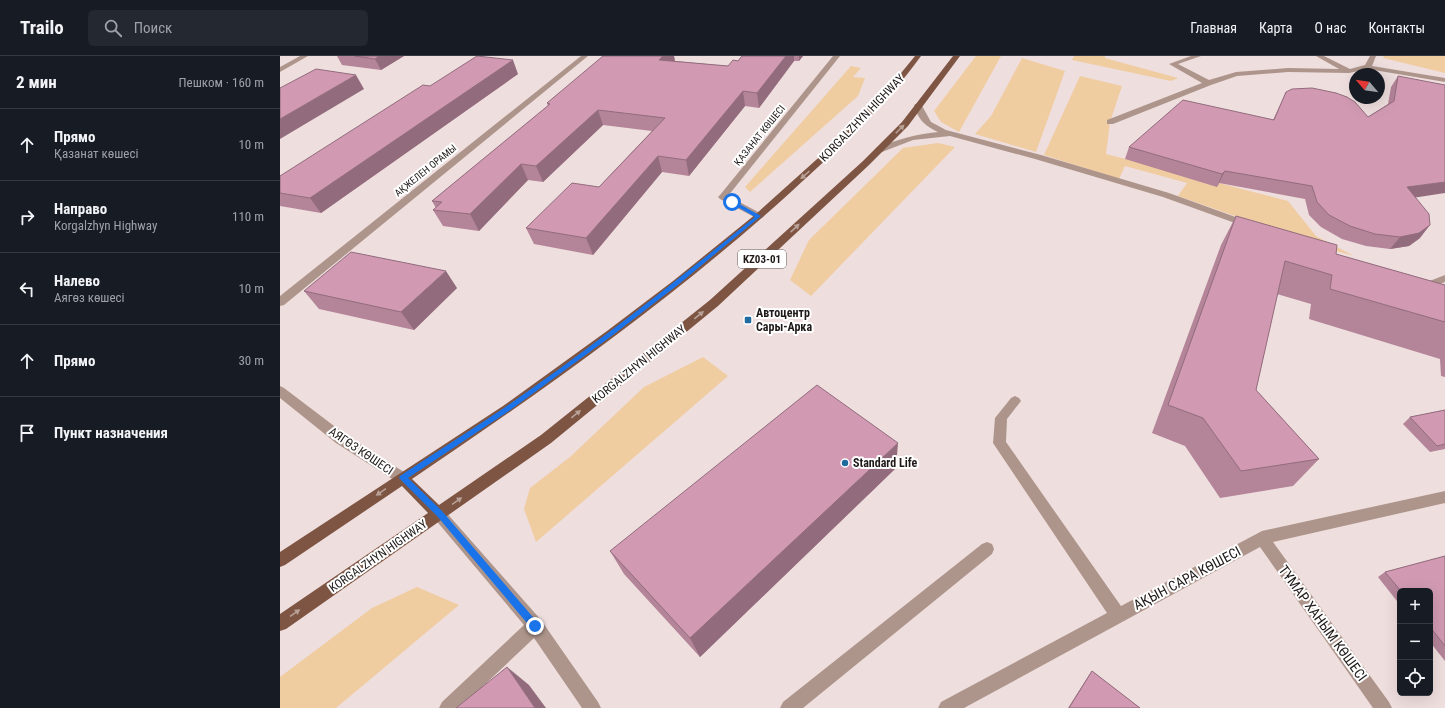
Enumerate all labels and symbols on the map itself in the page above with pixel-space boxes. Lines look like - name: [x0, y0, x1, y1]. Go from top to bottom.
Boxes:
- north arrow: [1349, 68, 1385, 104]
- street label: KORGALZHYN HIGHWAY: [817, 71, 908, 165]
- street label: ҚАЗАНАТ КӨШЕСІ: [732, 103, 787, 168]
- one-way arrow: [895, 124, 905, 134]
- street label: АҚЖЕЛЕН ОРАМЫ: [392, 142, 458, 199]
- one-way arrow: [800, 170, 809, 179]
- route start: [723, 193, 741, 211]
- one-way arrow: [791, 224, 800, 233]
- road number: KZ03-01: [738, 250, 786, 268]
- place label: Автоцентр Сары-Арка: [756, 306, 812, 334]
- one-way arrow: [694, 311, 705, 319]
- marker: Автоцентр Сары-Арка: [743, 315, 753, 325]
- street label: KORGALZHYN HIGHWAY: [589, 322, 689, 406]
- one-way arrow: [571, 410, 582, 419]
- street label: АЯГӨЗ КӨШЕСІ: [326, 424, 396, 478]
- place label: Standard Life: [853, 456, 917, 470]
- marker: Standard Life: [840, 458, 850, 468]
- one-way arrow: [375, 488, 386, 496]
- one-way arrow: [452, 497, 463, 505]
- street label: KORGALZHYN HIGHWAY: [326, 517, 430, 595]
- street label: АҚЫН САРА КӨШЕСІ: [1131, 543, 1243, 613]
- street label: ТҰМАР ХАНЫМ КӨШЕСІ: [1276, 562, 1370, 684]
- one-way arrow: [290, 609, 300, 617]
- route end: [526, 617, 544, 635]

